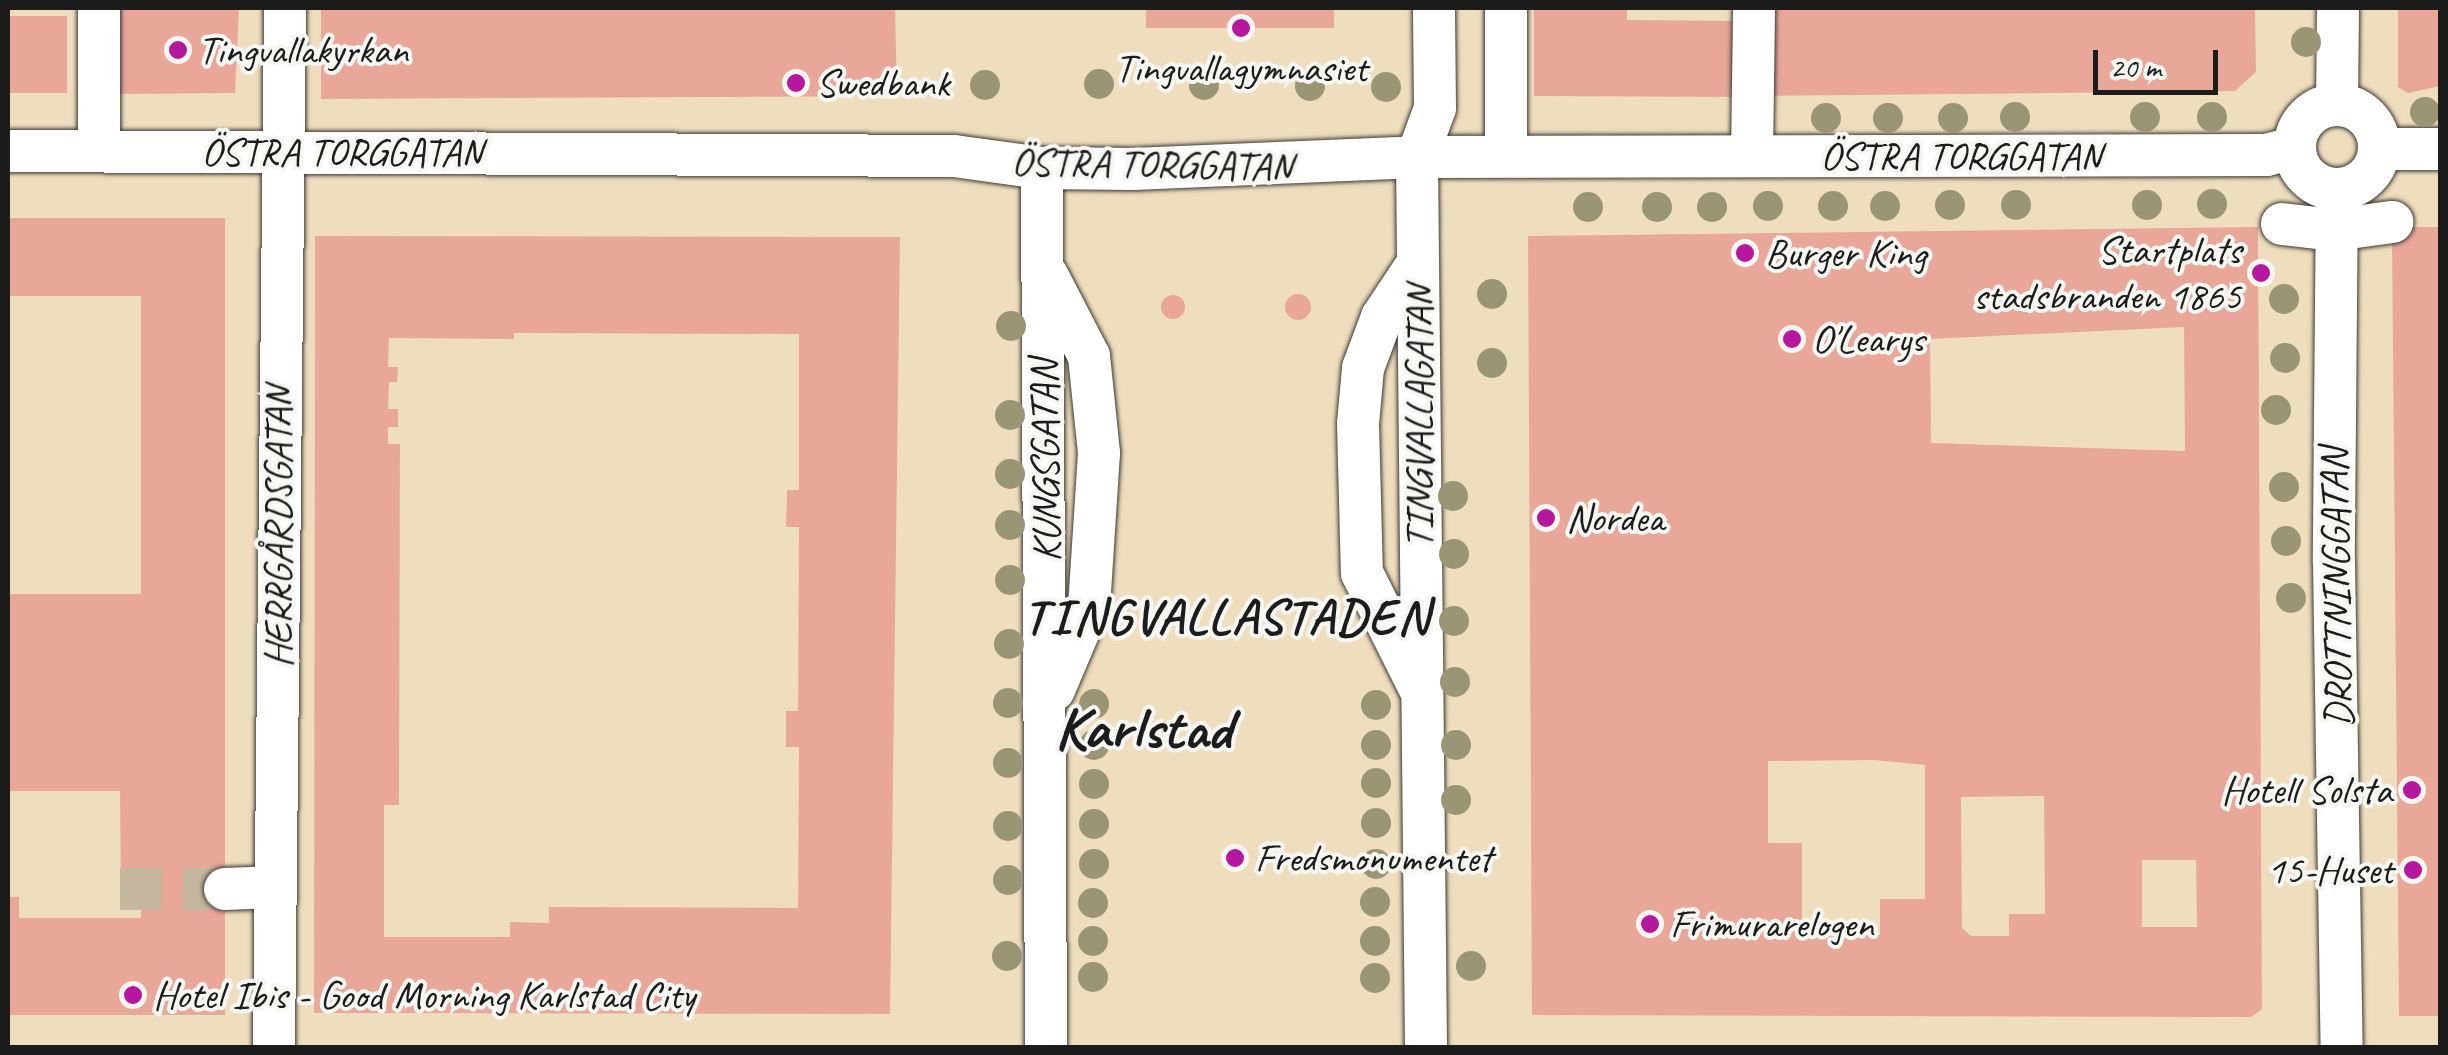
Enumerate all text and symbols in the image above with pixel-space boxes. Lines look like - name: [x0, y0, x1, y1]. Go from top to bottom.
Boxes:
- marker: Tingvallagymnasiet: [1230, 17, 1252, 39]
- place label: Tingvallakyrkan: [198, 26, 408, 74]
- scale bar: [2098, 30, 2223, 92]
- marker: Tingvallakyrkan: [167, 39, 189, 61]
- place label: Tingvallagymnasiet: [1115, 44, 1367, 92]
- text: 20 m: [2110, 48, 2161, 86]
- place label: Swedbank: [816, 59, 950, 107]
- marker: Swedbank: [785, 72, 807, 94]
- street label: ÖSTRA TORGGATAN: [201, 128, 483, 176]
- street label: ÖSTRA TORGGATAN: [1820, 132, 2102, 180]
- street label: ÖSTRA TORGGATAN: [1010, 138, 1294, 190]
- place label: Startplats stadsbranden 1865: [1973, 226, 2241, 320]
- place label: Burger King: [1765, 229, 1926, 277]
- marker: Burger King: [1734, 242, 1756, 264]
- marker: Startplats stadsbranden 1865: [2250, 262, 2272, 284]
- street label: TINGVALLAGATAN: [1395, 286, 1443, 548]
- place label: O'Learys: [1812, 315, 1924, 363]
- marker: O'Learys: [1781, 328, 1803, 350]
- street label: KUNGSGATAN: [1019, 360, 1071, 562]
- street label: HERRGÅRDSGATAN: [254, 386, 302, 668]
- street label: DROTTNINGGATAN: [2310, 448, 2362, 728]
- place label: Nordea: [1566, 494, 1664, 542]
- marker: Nordea: [1535, 507, 1557, 529]
- district label: TINGVALLASTADEN: [1024, 587, 1430, 647]
- district label: Karlstad: [1055, 692, 1231, 764]
- place label: Hotell Solsta: [2223, 766, 2392, 814]
- marker: Hotell Solsta: [2401, 779, 2423, 801]
- place label: Fredsmonumentet: [1255, 834, 1492, 882]
- place label: 15-Huset: [2267, 846, 2393, 894]
- marker: Fredsmonumentet: [1224, 847, 1246, 869]
- marker: 15-Huset: [2402, 859, 2424, 881]
- place label: Frimurarelogen: [1670, 900, 1873, 948]
- marker: Frimurarelogen: [1639, 913, 1661, 935]
- place label: Hotel Ibis - Good Morning Karlstad City: [153, 971, 696, 1019]
- marker: Hotel Ibis - Good Morning Karlstad City: [122, 984, 144, 1006]

